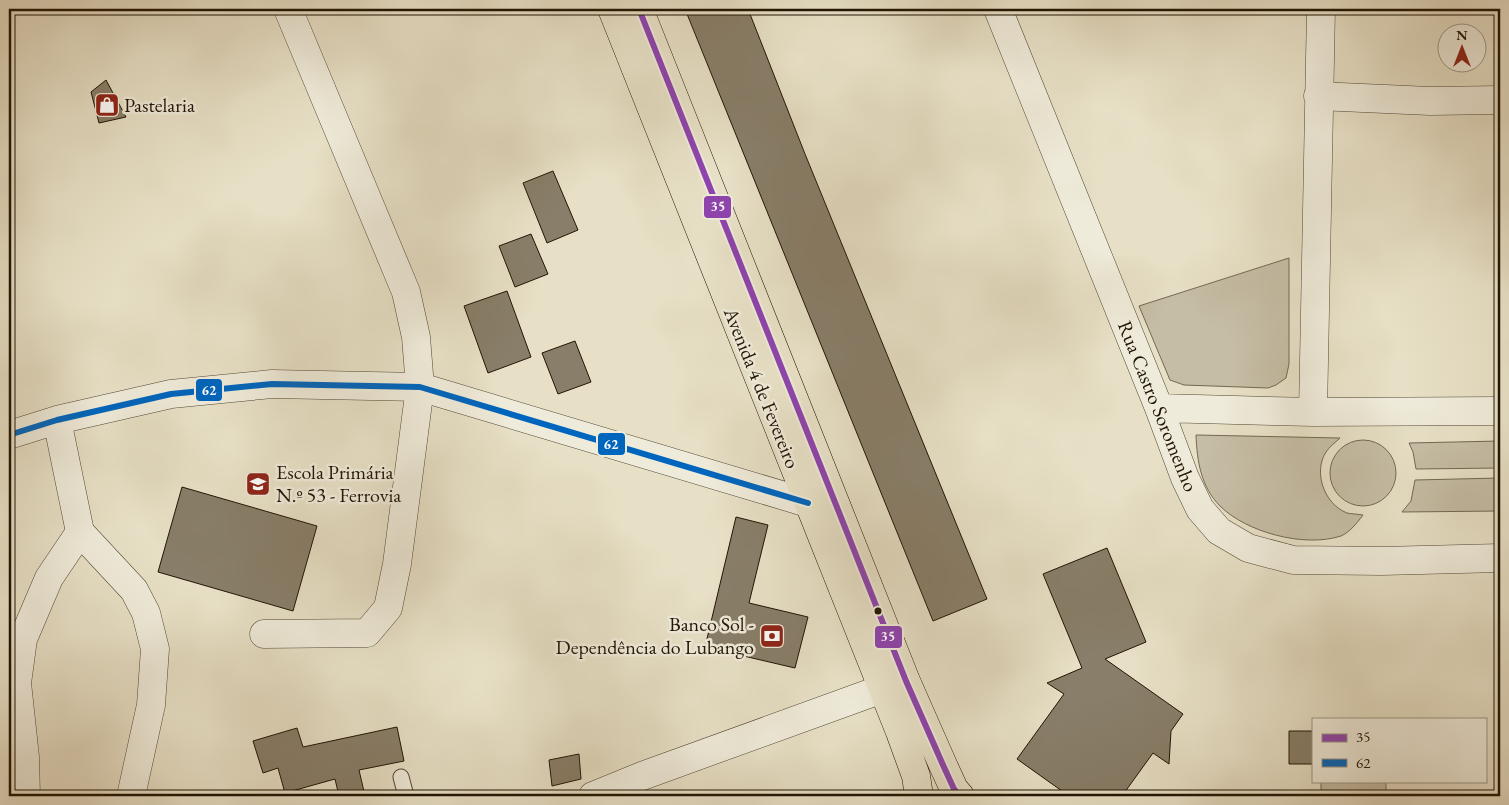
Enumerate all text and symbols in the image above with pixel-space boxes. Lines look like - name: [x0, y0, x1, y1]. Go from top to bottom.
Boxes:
- north arrow: [1436, 22, 1486, 72]
- text: N: [1456, 26, 1468, 44]
- shop icon: Pastelaria: [94, 92, 120, 118]
- place label: Pastelaria: [124, 92, 195, 118]
- line badge: 35: [703, 195, 732, 219]
- text: 35: [711, 197, 725, 215]
- street label: Avenida 4 de Fevereiro: [718, 303, 806, 472]
- street label: Rua Castro Soromenho: [1112, 317, 1204, 495]
- line badge: 62: [195, 378, 223, 402]
- text: 62: [202, 381, 217, 399]
- line badge: 62: [597, 432, 626, 456]
- text: 62: [604, 435, 619, 453]
- place label: Escola Primária N.º 53 - Ferrovia: [276, 459, 401, 508]
- school or university icon: Escola Primária N.º 53 - Ferrovia: [245, 471, 271, 497]
- unlabelled marker: [873, 606, 883, 616]
- place label: Banco Sol - Dependência do Lubango: [556, 611, 754, 660]
- bank icon: Banco Sol - Dependência do Lubango: [759, 623, 785, 649]
- line badge: 35: [874, 625, 903, 649]
- text: 35: [881, 627, 895, 645]
- legend: [1312, 718, 1486, 782]
- text: 35: [1356, 727, 1370, 746]
- text: 62: [1356, 753, 1371, 772]

